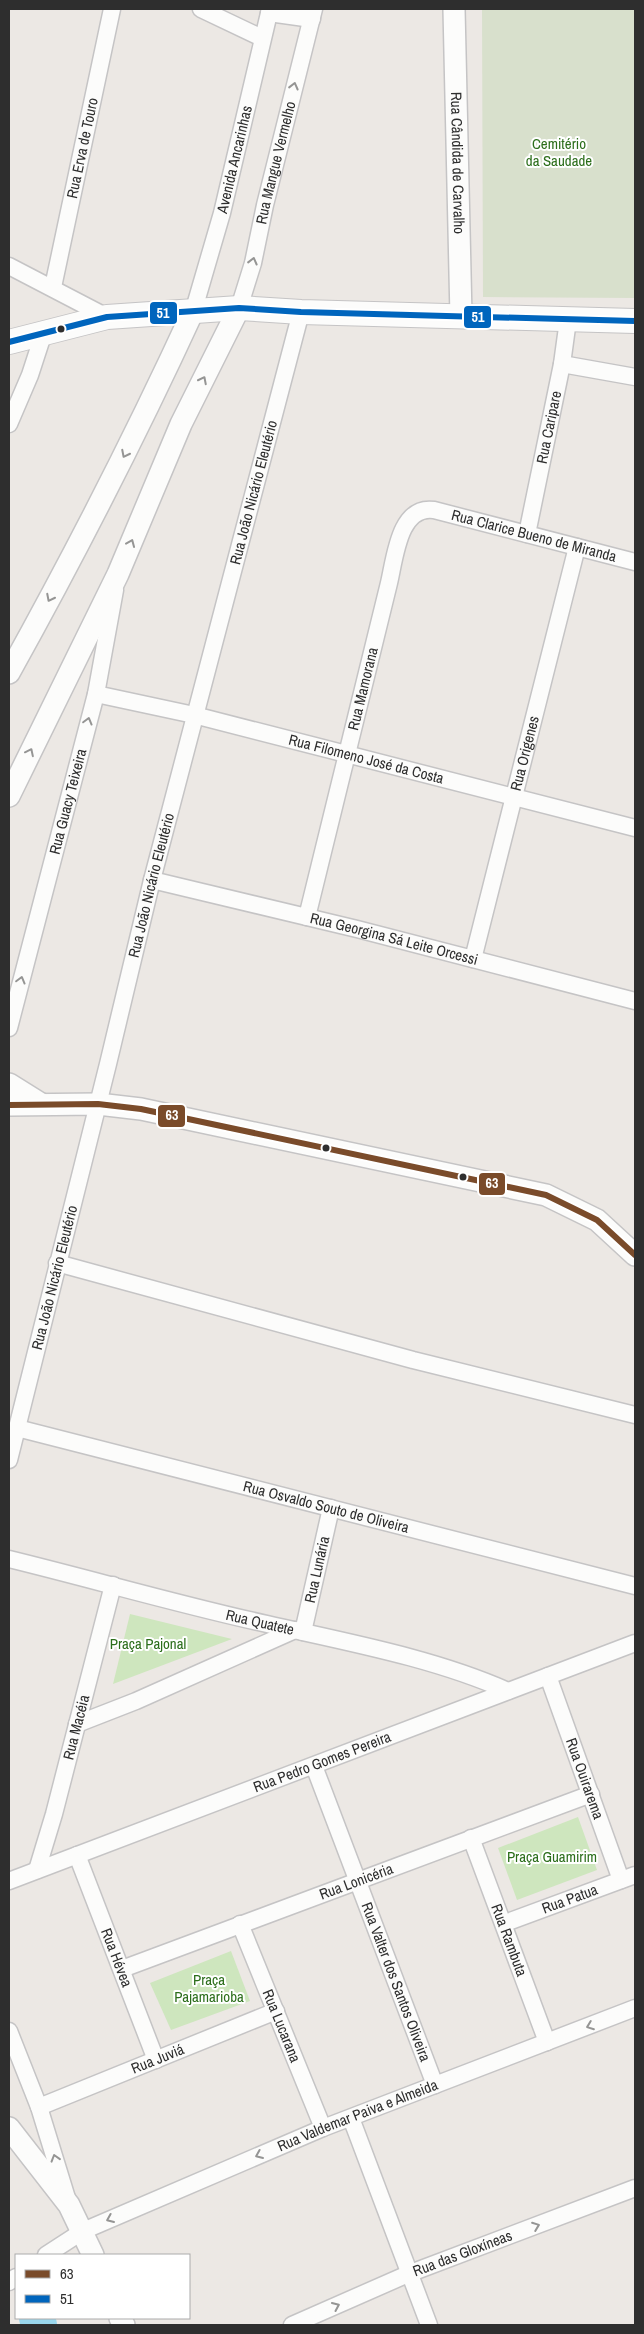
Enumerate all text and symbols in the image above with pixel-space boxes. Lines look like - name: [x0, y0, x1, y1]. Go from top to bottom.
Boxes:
- one-way arrow: [289, 82, 299, 90]
- street label: Rua Cândida de Carvalho: [446, 92, 470, 234]
- street label: Rua Erva de Touro: [61, 96, 103, 200]
- street label: Rua Mangue Vermelho: [250, 99, 301, 226]
- street label: Avenida Ancarinhas: [211, 103, 257, 216]
- park label: Cemitério da Saudade: [526, 133, 592, 171]
- one-way arrow: [247, 256, 258, 265]
- line badge: 51: [149, 301, 178, 325]
- text: 51: [157, 304, 170, 322]
- line badge: 51: [463, 305, 492, 329]
- text: 51: [472, 308, 485, 326]
- unlabelled marker: [56, 324, 66, 334]
- one-way arrow: [197, 376, 207, 385]
- street label: Rua Caripare: [531, 389, 566, 465]
- street label: Rua João Nicário Eleutério: [224, 418, 282, 567]
- one-way arrow: [121, 448, 131, 457]
- street label: Rua Clarice Bueno de Miranda: [449, 504, 619, 567]
- one-way arrow: [125, 539, 136, 548]
- one-way arrow: [46, 593, 56, 602]
- street label: Rua Mamorana: [342, 645, 383, 732]
- street label: Rua Origenes: [505, 714, 544, 793]
- one-way arrow: [83, 718, 93, 726]
- street label: Rua Filomeno José da Costa: [287, 729, 446, 789]
- street label: Rua Guacy Teixeira: [44, 746, 91, 857]
- one-way arrow: [24, 748, 34, 757]
- street label: Rua João Nicário Eleutério: [123, 810, 179, 960]
- street label: Rua Georgina Sá Leite Orcessi: [308, 907, 480, 970]
- one-way arrow: [15, 976, 26, 985]
- line badge: 63: [157, 1104, 186, 1128]
- text: 63: [166, 1106, 178, 1124]
- unlabelled marker: [321, 1143, 331, 1153]
- unlabelled marker: [458, 1172, 468, 1182]
- line badge: 63: [478, 1172, 506, 1196]
- text: 63: [486, 1174, 498, 1192]
- street label: Rua João Nicário Eleutério: [26, 1203, 82, 1352]
- street label: Rua Osvaldo Souto de Oliveira: [241, 1475, 411, 1538]
- street label: Rua Lunária: [299, 1534, 334, 1605]
- street label: Rua Quatete: [224, 1604, 296, 1640]
- park label: Praça Pajonal: [110, 1633, 186, 1654]
- street label: Rua Macéia: [57, 1692, 94, 1762]
- street label: Rua Pedro Gomes Pereira: [250, 1726, 394, 1797]
- street label: Rua Ouirarema: [561, 1735, 609, 1822]
- park label: Praça Guamirim: [507, 1846, 597, 1867]
- street label: Rua Lonicéria: [316, 1858, 396, 1904]
- street label: Rua Patua: [539, 1879, 601, 1919]
- street label: Rua Valter dos Santos Oliveira: [357, 1899, 436, 2065]
- street label: Rua Rambuta: [486, 1901, 533, 1979]
- street label: Rua Hévea: [96, 1925, 138, 1990]
- park label: Praça Pajamarioba: [174, 1969, 244, 2007]
- street label: Rua Lucarana: [258, 1986, 306, 2066]
- one-way arrow: [586, 2019, 595, 2030]
- street label: Rua Juviá: [128, 2038, 187, 2079]
- street label: Rua Valdemar Paiva e Almeida: [274, 2074, 441, 2156]
- one-way arrow: [255, 2149, 264, 2160]
- one-way arrow: [50, 2155, 60, 2163]
- one-way arrow: [106, 2213, 115, 2223]
- one-way arrow: [531, 2222, 540, 2232]
- street label: Rua das Gloxíneas: [410, 2225, 515, 2281]
- legend: [15, 2254, 190, 2319]
- text: 63: [60, 2263, 74, 2284]
- text: 51: [60, 2288, 74, 2309]
- one-way arrow: [331, 2301, 340, 2312]

